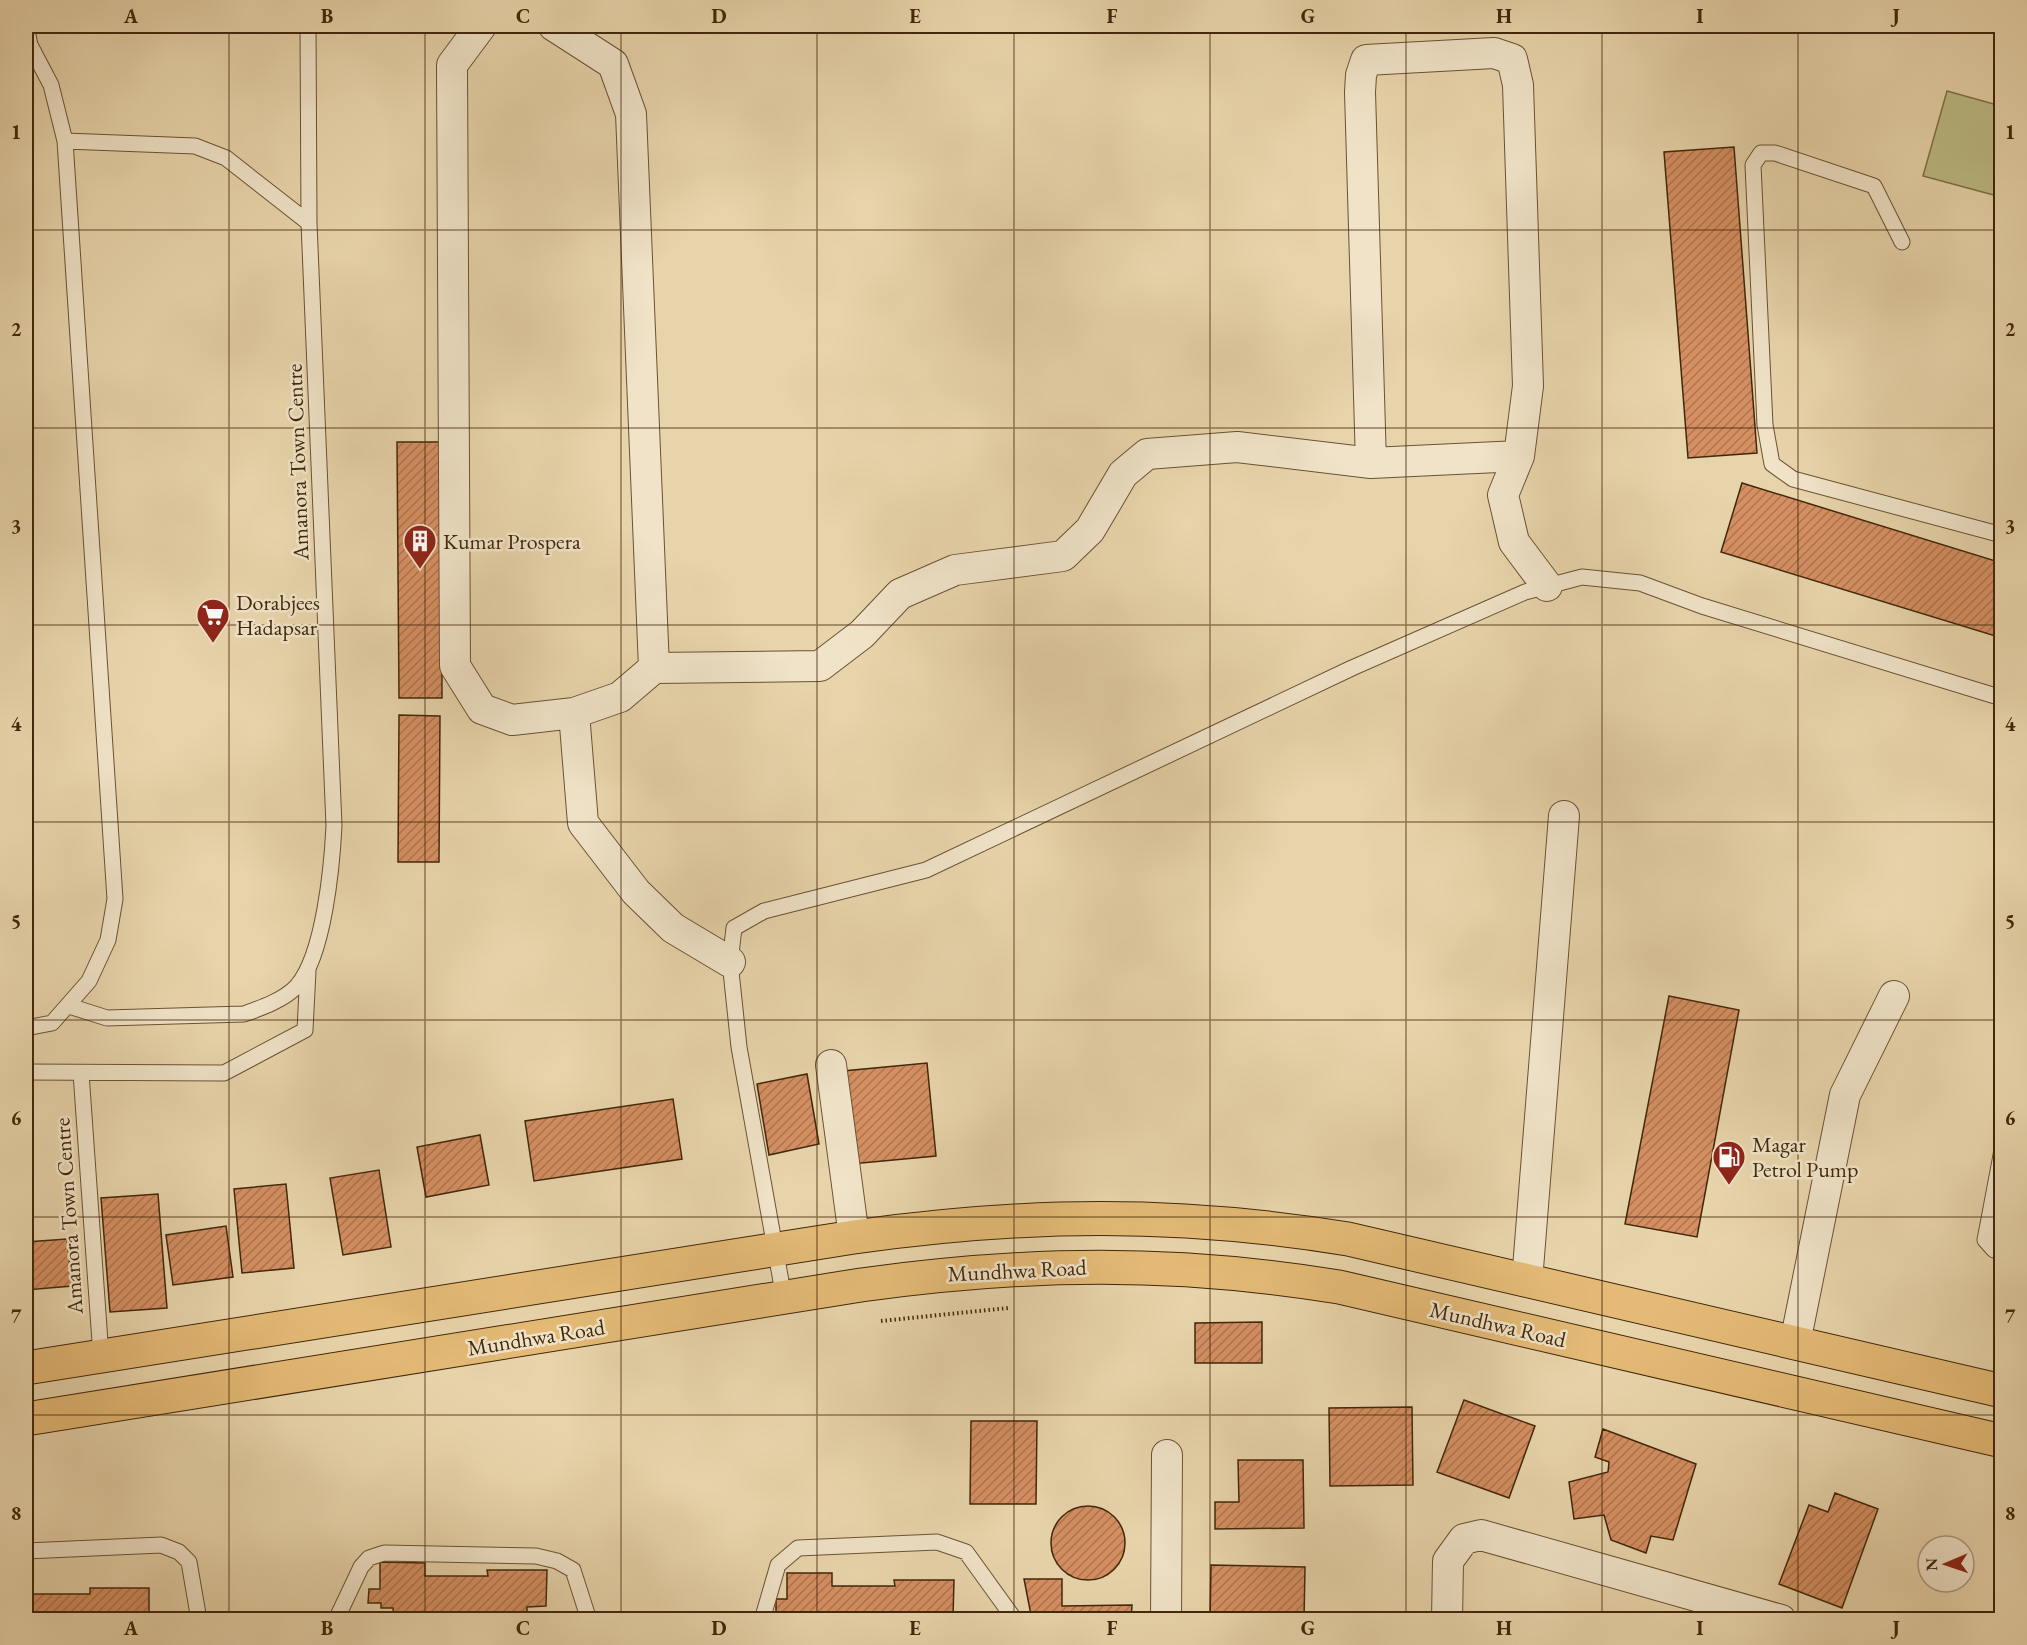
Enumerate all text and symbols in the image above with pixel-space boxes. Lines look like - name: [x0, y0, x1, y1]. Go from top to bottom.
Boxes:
- text: A: [123, 3, 139, 29]
- text: B: [321, 3, 333, 29]
- text: C: [516, 3, 530, 29]
- text: D: [711, 3, 727, 29]
- text: E: [909, 3, 921, 29]
- text: F: [1107, 3, 1118, 29]
- text: G: [1301, 3, 1315, 29]
- text: H: [1496, 3, 1512, 29]
- text: I: [1696, 3, 1704, 29]
- text: J: [1890, 3, 1900, 29]
- text: 1: [11, 119, 21, 145]
- text: 1: [2005, 119, 2015, 145]
- text: 2: [11, 316, 22, 342]
- text: 2: [2005, 316, 2016, 342]
- street label: Amanora Town Centre: [280, 363, 315, 562]
- text: 3: [11, 513, 21, 539]
- text: 3: [2005, 513, 2015, 539]
- building icon: Kumar Prospera: [402, 523, 438, 570]
- place label: Kumar Prospera: [443, 527, 581, 556]
- place label: Dorabjees Hadapsar: [236, 588, 320, 642]
- supermarket icon: Dorabjees Hadapsar: [195, 597, 231, 644]
- text: 4: [11, 711, 22, 737]
- text: 4: [2005, 711, 2016, 737]
- text: 5: [11, 908, 21, 934]
- text: 5: [2005, 908, 2015, 934]
- text: 6: [11, 1105, 22, 1131]
- text: 6: [2005, 1105, 2016, 1131]
- street label: Amanora Town Centre: [47, 1116, 90, 1316]
- place label: Magar Petrol Pump: [1752, 1130, 1858, 1184]
- fuel station icon: Magar Petrol Pump: [1711, 1139, 1747, 1186]
- street label: Mundhwa Road: [947, 1252, 1088, 1289]
- street label: Mundhwa Road: [1427, 1295, 1570, 1354]
- text: 7: [11, 1303, 22, 1329]
- text: 7: [2005, 1303, 2016, 1329]
- street label: Mundhwa Road: [465, 1312, 608, 1363]
- text: 8: [11, 1500, 21, 1526]
- text: 8: [2005, 1500, 2015, 1526]
- north arrow: [1916, 1534, 1976, 1594]
- text: N: [1921, 1558, 1942, 1571]
- text: A: [123, 1615, 139, 1641]
- text: B: [321, 1615, 333, 1641]
- text: C: [516, 1615, 530, 1641]
- text: D: [711, 1615, 727, 1641]
- text: E: [909, 1615, 921, 1641]
- text: F: [1107, 1615, 1118, 1641]
- text: G: [1301, 1615, 1315, 1641]
- text: H: [1496, 1615, 1512, 1641]
- text: I: [1696, 1615, 1704, 1641]
- text: J: [1890, 1615, 1900, 1641]

